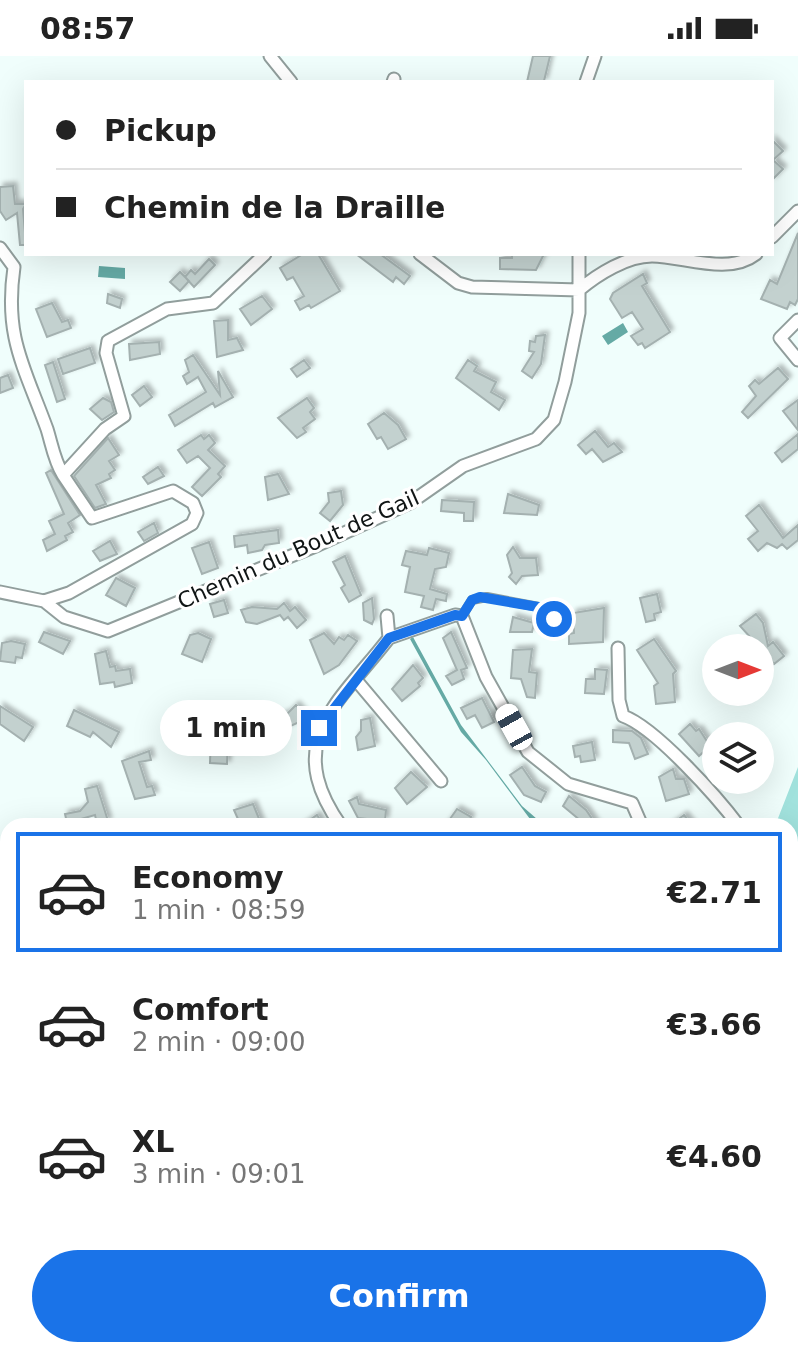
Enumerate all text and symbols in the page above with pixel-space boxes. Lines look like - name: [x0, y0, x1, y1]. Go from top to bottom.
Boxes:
- text: 08:57: [40, 11, 136, 46]
- text: Pickup: [104, 113, 217, 148]
- text: Chemin de la Draille: [104, 190, 445, 225]
- street label: Chemin du Bout de Gail: [174, 485, 423, 614]
- route start: [536, 601, 572, 637]
- north arrow: [702, 634, 774, 706]
- map controls: [702, 634, 774, 794]
- callout: 1 min: [159, 700, 291, 756]
- car: [492, 700, 536, 754]
- route end: [301, 710, 337, 746]
- text: 1 min: [185, 713, 267, 743]
- button: layers: [702, 722, 774, 794]
- icon: car: [36, 856, 108, 928]
- text: Economy: [132, 860, 284, 895]
- text: €2.71: [667, 875, 762, 910]
- text: 1 min · 08:59: [132, 895, 306, 925]
- icon: car: [36, 988, 108, 1060]
- text: Comfort: [132, 992, 269, 1027]
- text: €3.66: [667, 1007, 762, 1042]
- text: 2 min · 09:00: [132, 1027, 306, 1057]
- icon: car: [36, 1120, 108, 1192]
- text: XL: [132, 1124, 174, 1159]
- text: €4.60: [667, 1139, 762, 1174]
- text: 3 min · 09:01: [132, 1159, 306, 1189]
- button: Confirm: [32, 1250, 766, 1342]

